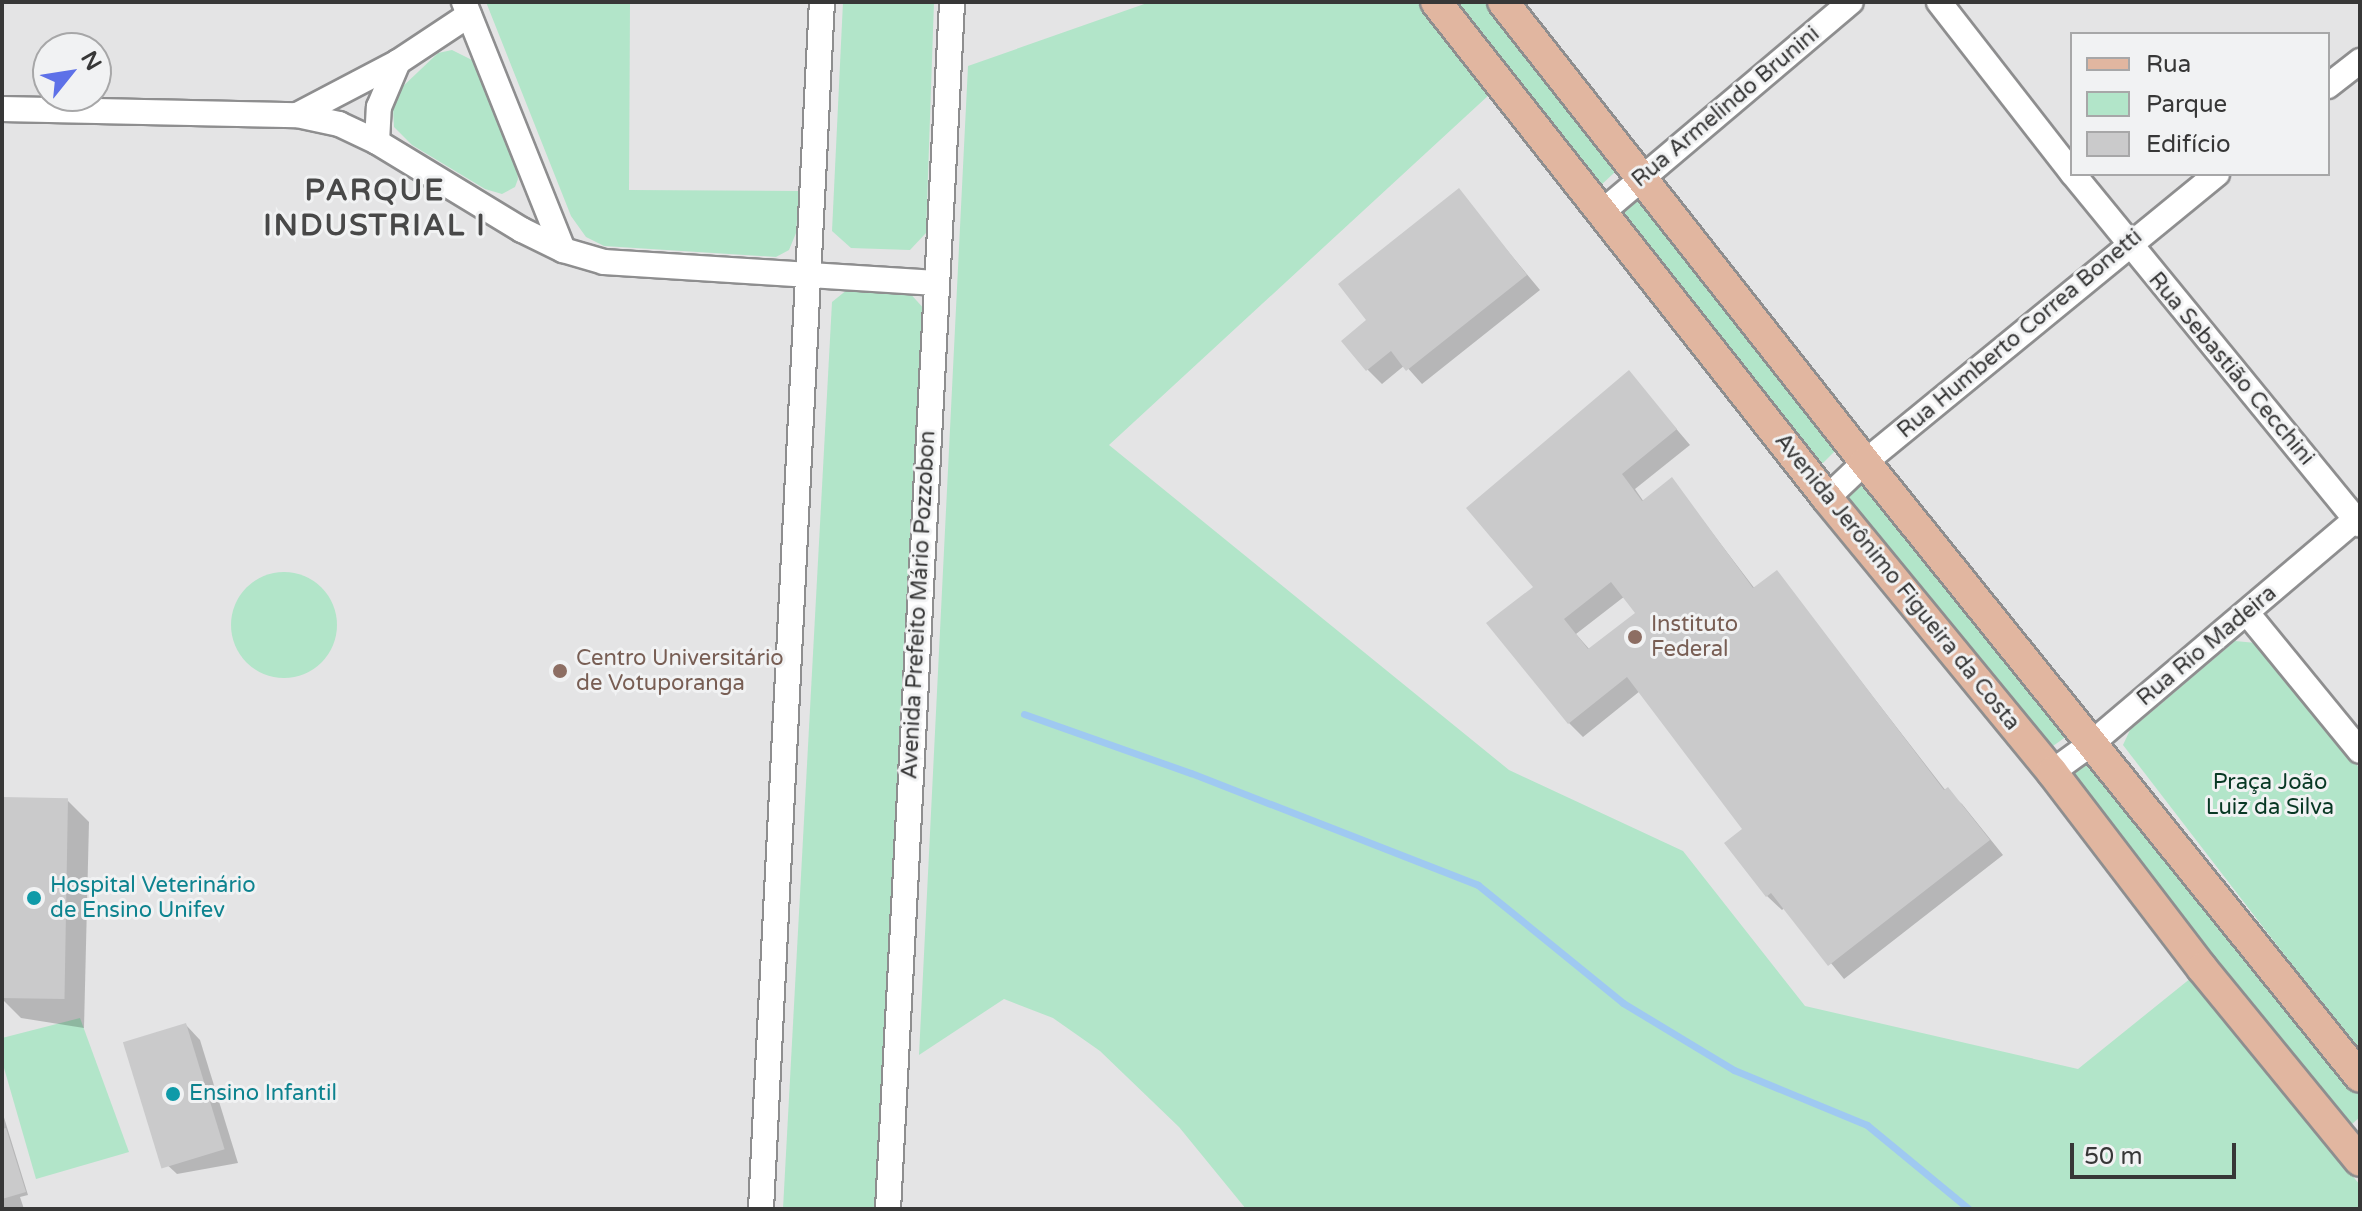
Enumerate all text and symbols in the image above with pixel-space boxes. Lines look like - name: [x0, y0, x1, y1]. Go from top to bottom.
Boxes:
- street label: Rua Armelindo Brunini: [1627, 21, 1825, 193]
- north arrow: [32, 32, 112, 112]
- legend: [2070, 32, 2330, 176]
- text: N: [75, 47, 107, 75]
- text: Rua: [2146, 50, 2191, 79]
- text: Parque: [2146, 90, 2227, 119]
- text: Edifício: [2146, 130, 2231, 159]
- district label: PARQUE INDUSTRIAL I: [263, 173, 487, 244]
- street label: Rua Humberto Correa Bonetti: [1892, 224, 2148, 444]
- street label: Rua Sebastião Cecchini: [2143, 267, 2319, 471]
- street label: Avenida Jerônimo Figueira da Costa: [1769, 428, 2025, 736]
- street label: Avenida Prefeito Mário Pozzobon: [897, 430, 941, 780]
- street label: Rua Rio Madeira: [2132, 580, 2282, 712]
- place label: Instituto Federal: [1651, 611, 1738, 662]
- marker: Instituto Federal: [1626, 628, 1644, 646]
- place label: Centro Universitário de Votuporanga: [576, 645, 784, 696]
- marker: Centro Universitário de Votuporanga: [551, 662, 569, 680]
- park label: Praça João Luiz da Silva: [2206, 769, 2334, 820]
- place label: Hospital Veterinário de Ensino Unifev: [50, 872, 256, 924]
- marker: Hospital Veterinário de Ensino Unifev: [25, 889, 43, 907]
- place label: Ensino Infantil: [189, 1081, 337, 1107]
- marker: Ensino Infantil: [164, 1085, 182, 1103]
- scale bar: [2074, 1127, 2240, 1177]
- text: 50 m: [2084, 1142, 2142, 1171]

